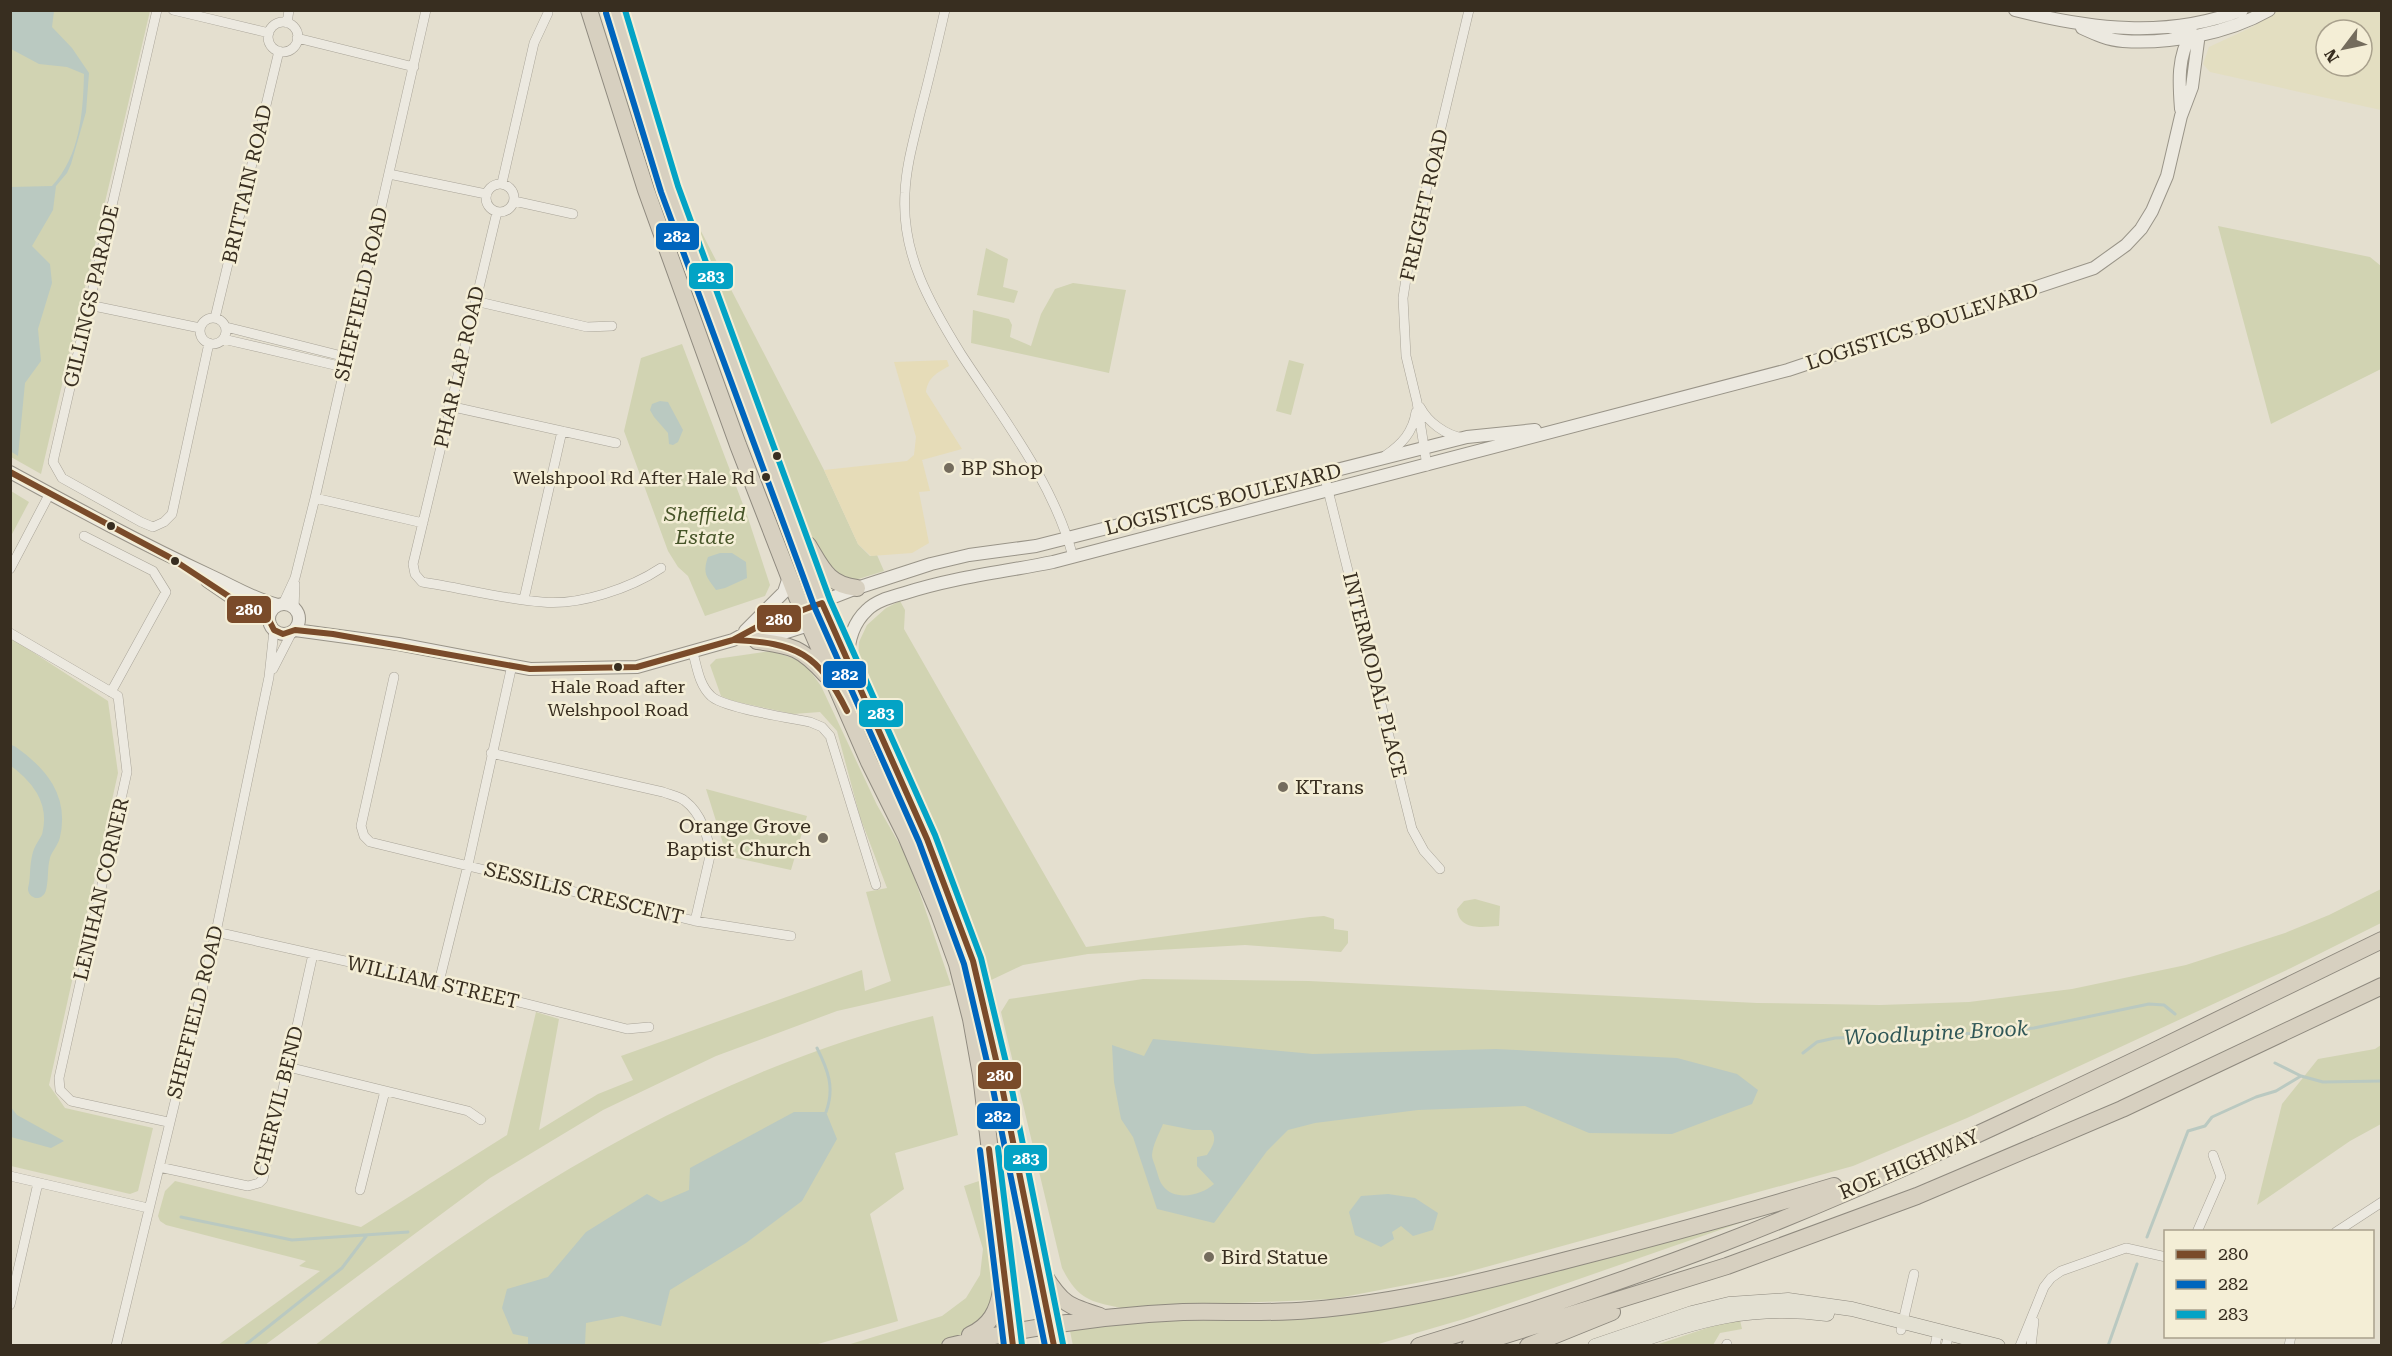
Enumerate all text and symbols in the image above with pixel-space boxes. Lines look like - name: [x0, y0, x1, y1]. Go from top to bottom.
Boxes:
- north arrow: [2314, 18, 2374, 78]
- text: N: [2320, 45, 2343, 66]
- street label: BRITTAIN ROAD: [217, 102, 277, 266]
- street label: FREIGHT ROAD: [1395, 127, 1453, 283]
- street label: GILLINGS PARADE: [58, 202, 124, 390]
- street label: SHEFFIELD ROAD: [329, 205, 393, 383]
- line badge: 282: [655, 222, 700, 251]
- text: 282: [664, 227, 690, 246]
- line badge: 283: [688, 262, 734, 290]
- text: 283: [698, 267, 724, 286]
- street label: LOGISTICS BOULEVARD: [1803, 277, 2041, 375]
- street label: PHAR LAP ROAD: [429, 284, 489, 450]
- unlabelled marker: [771, 450, 783, 462]
- place label: BP Shop: [961, 456, 1043, 480]
- street label: LOGISTICS BOULEVARD: [1102, 458, 1344, 540]
- marker: BP Shop: [942, 461, 956, 475]
- place label: Welshpool Rd After Hale Rd: [513, 467, 755, 488]
- marker: Welshpool Rd After Hale Rd: [760, 471, 772, 483]
- park label: Sheffield Estate: [663, 502, 746, 549]
- unlabelled marker: [105, 520, 117, 532]
- unlabelled marker: [169, 555, 181, 567]
- street label: INTERMODAL PLACE: [1338, 570, 1412, 780]
- line badge: 280: [226, 595, 272, 624]
- text: 280: [236, 600, 262, 619]
- line badge: 280: [756, 604, 802, 633]
- text: 280: [766, 610, 792, 629]
- line badge: 282: [822, 660, 867, 689]
- marker: Hale Road after Welshpool Road: [612, 661, 624, 673]
- text: 282: [832, 665, 858, 684]
- place label: Hale Road after Welshpool Road: [547, 676, 689, 720]
- line badge: 283: [858, 699, 904, 728]
- text: 283: [868, 704, 894, 723]
- place label: KTrans: [1295, 775, 1364, 799]
- marker: KTrans: [1276, 780, 1290, 794]
- street label: LENIHAN CORNER: [68, 795, 134, 983]
- place label: Orange Grove Baptist Church: [666, 814, 811, 861]
- marker: Orange Grove Baptist Church: [816, 831, 830, 845]
- street label: SESSILIS CRESCENT: [482, 857, 686, 929]
- street label: SHEFFIELD ROAD: [162, 923, 228, 1101]
- street label: WILLIAM STREET: [344, 950, 522, 1014]
- water label: Woodlupine Brook: [1843, 1016, 2029, 1050]
- street label: CHERVIL BEND: [248, 1023, 308, 1179]
- line badge: 280: [977, 1061, 1022, 1090]
- text: 280: [987, 1066, 1013, 1085]
- line badge: 282: [976, 1102, 1021, 1130]
- text: 282: [985, 1107, 1011, 1126]
- street label: ROE HIGHWAY: [1835, 1124, 1983, 1204]
- line badge: 283: [1003, 1144, 1048, 1172]
- text: 283: [1013, 1149, 1039, 1168]
- legend: [2164, 1230, 2374, 1338]
- text: 280: [2218, 1243, 2248, 1264]
- place label: Bird Statue: [1221, 1245, 1328, 1269]
- marker: Bird Statue: [1202, 1250, 1216, 1264]
- text: 282: [2218, 1273, 2248, 1294]
- text: 283: [2218, 1303, 2248, 1324]

